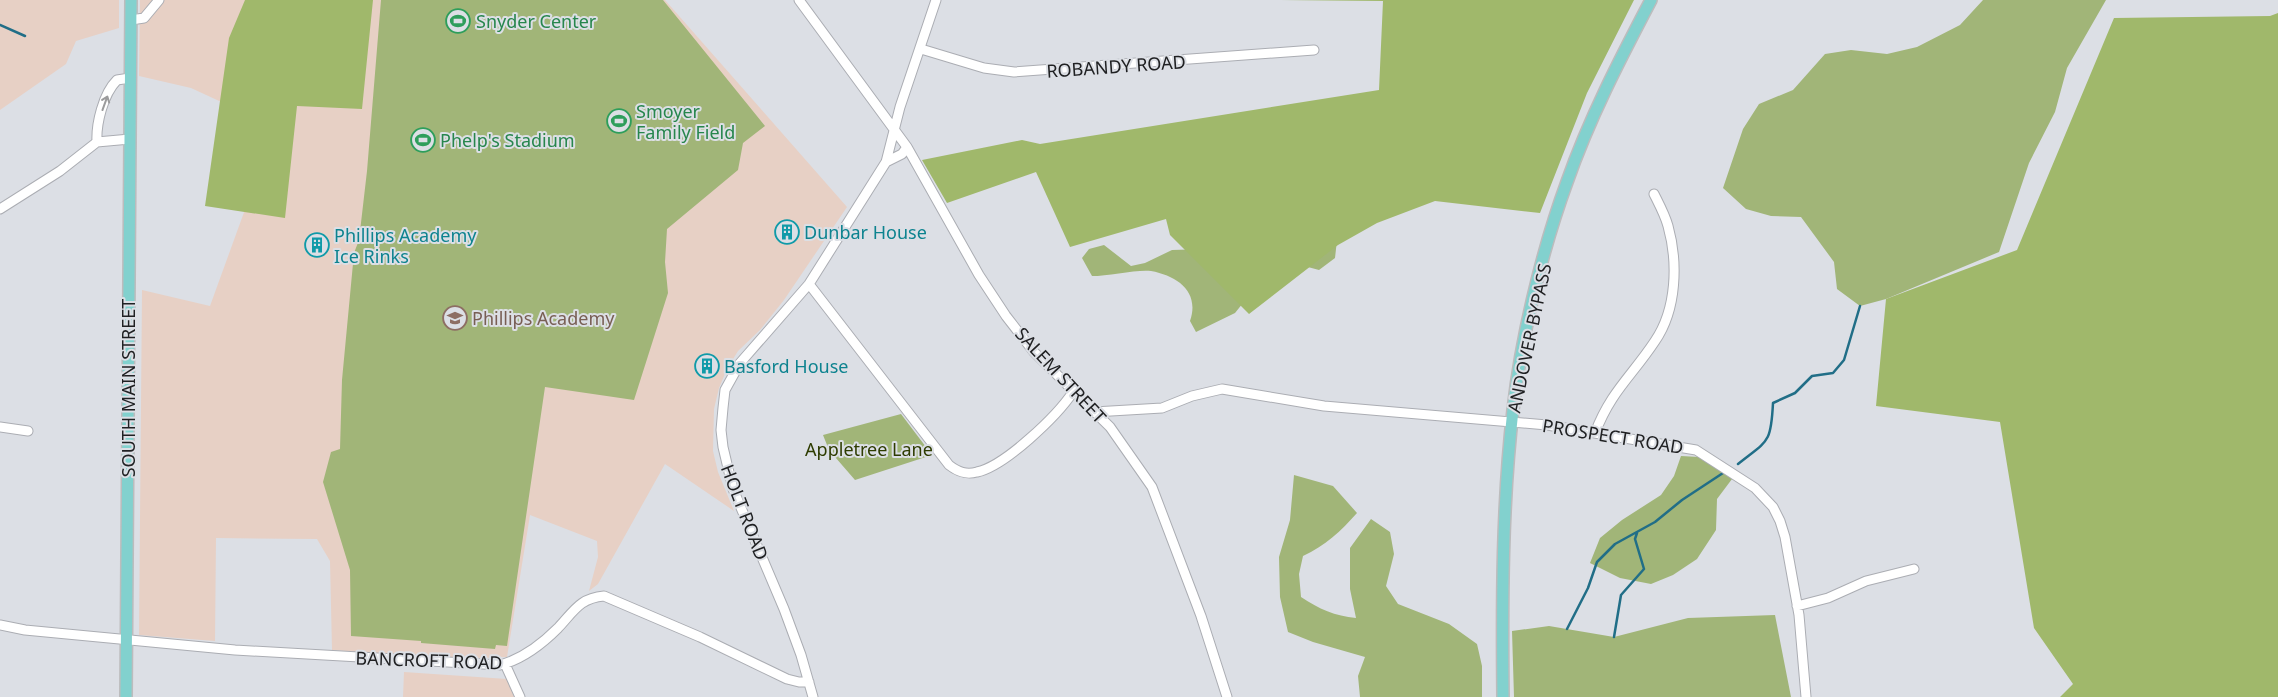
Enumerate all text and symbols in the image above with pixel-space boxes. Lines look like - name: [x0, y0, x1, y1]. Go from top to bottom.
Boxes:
- sports icon: Snyder Center: [445, 8, 471, 34]
- place label: Snyder Center: [476, 9, 597, 33]
- street label: ROBANDY ROAD: [1046, 49, 1186, 83]
- one-way arrow: [101, 96, 110, 112]
- place label: Smoyer Family Field: [636, 99, 735, 144]
- sports icon: Smoyer Family Field: [606, 108, 632, 134]
- sports icon: Phelp's Stadium: [410, 127, 436, 153]
- place label: Phelp's Stadium: [440, 128, 575, 152]
- building icon: Dunbar House: [774, 219, 800, 245]
- place label: Dunbar House: [804, 220, 927, 244]
- place label: Phillips Academy Ice Rinks: [334, 223, 477, 268]
- building icon: Phillips Academy Ice Rinks: [304, 232, 330, 258]
- street label: ANDOVER BYPASS: [1501, 261, 1557, 415]
- street label: SOUTH MAIN STREET: [116, 299, 140, 477]
- school or university icon: Phillips Academy: [442, 305, 468, 331]
- place label: Phillips Academy: [472, 306, 615, 330]
- street label: SALEM STREET: [1010, 322, 1112, 428]
- building icon: Basford House: [694, 353, 720, 379]
- place label: Basford House: [724, 354, 848, 378]
- street label: PROSPECT ROAD: [1541, 413, 1685, 459]
- park label: Appletree Lane: [805, 437, 933, 461]
- street label: HOLT ROAD: [716, 461, 774, 563]
- street label: BANCROFT ROAD: [355, 645, 503, 675]

